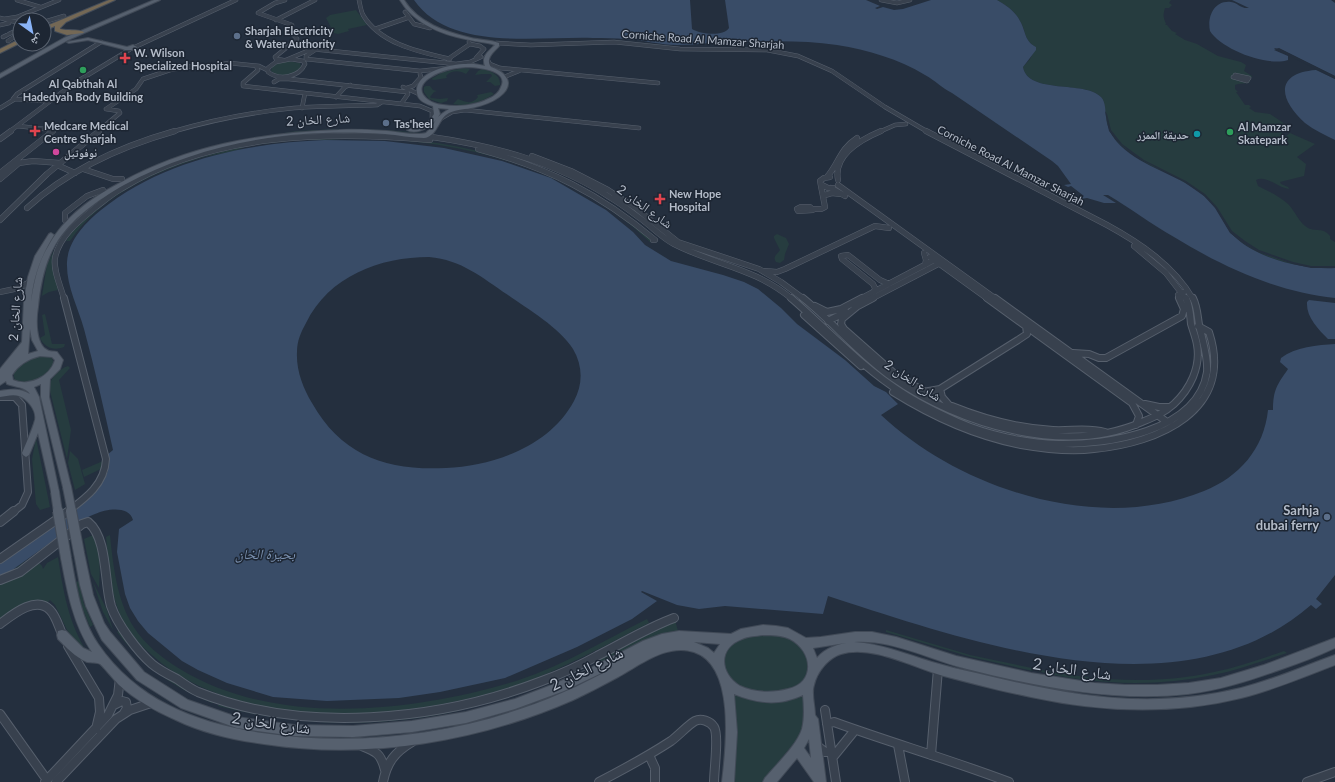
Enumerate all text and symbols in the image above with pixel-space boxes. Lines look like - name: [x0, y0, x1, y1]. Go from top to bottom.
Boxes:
- north arrow: [12, 12, 52, 52]
- place label: Sharjah Electricity & Water Authority: [245, 24, 335, 50]
- street label: Corniche Road Al Mamzar Sharjah: [621, 27, 785, 51]
- text: ش: [28, 30, 46, 50]
- marker: Sharjah Electricity & Water Authority: [232, 31, 242, 41]
- place label: W. Wilson Specialized Hospital: [134, 46, 232, 72]
- marker: W. Wilson Specialized Hospital: [119, 52, 131, 64]
- marker: Al Qabthah Al Hadedyah Body Building: [78, 65, 88, 75]
- place label: Al Qabthah Al Hadedyah Body Building: [23, 77, 143, 103]
- street label: شارع الخان 2: [285, 109, 351, 131]
- place label: Tas'heel: [394, 117, 433, 130]
- marker: Tas'heel: [381, 118, 391, 128]
- place label: Medcare Medical Centre Sharjah: [44, 119, 129, 145]
- place label: Al Mamzar Skatepark: [1237, 120, 1292, 146]
- street label: Corniche Road Al Mamzar Sharjah: [935, 122, 1087, 208]
- marker: Medcare Medical Centre Sharjah: [29, 125, 41, 137]
- marker: Al Mamzar Skatepark: [1225, 127, 1235, 137]
- place label: حديقة الممزر: [1136, 128, 1189, 142]
- marker: حديقة الممزر: [1192, 129, 1202, 139]
- place label: نوفوتيل: [64, 146, 97, 161]
- marker: نوفوتيل: [51, 147, 61, 157]
- street label: شارع الخان 2: [613, 181, 676, 233]
- place label: New Hope Hospital: [669, 187, 721, 213]
- marker: New Hope Hospital: [654, 193, 666, 205]
- street label: شارع الخان 2: [5, 276, 27, 342]
- street label: شارع الخان 2: [881, 356, 944, 406]
- place label: Sarhja dubai ferry: [1256, 502, 1319, 533]
- marker: Sarhja dubai ferry: [1322, 512, 1332, 522]
- water label: بحيرة الخان: [235, 545, 295, 563]
- street label: شارع الخان 2: [546, 642, 627, 696]
- street label: شارع الخان 2: [1031, 653, 1113, 685]
- street label: شارع الخان 2: [230, 707, 312, 739]

